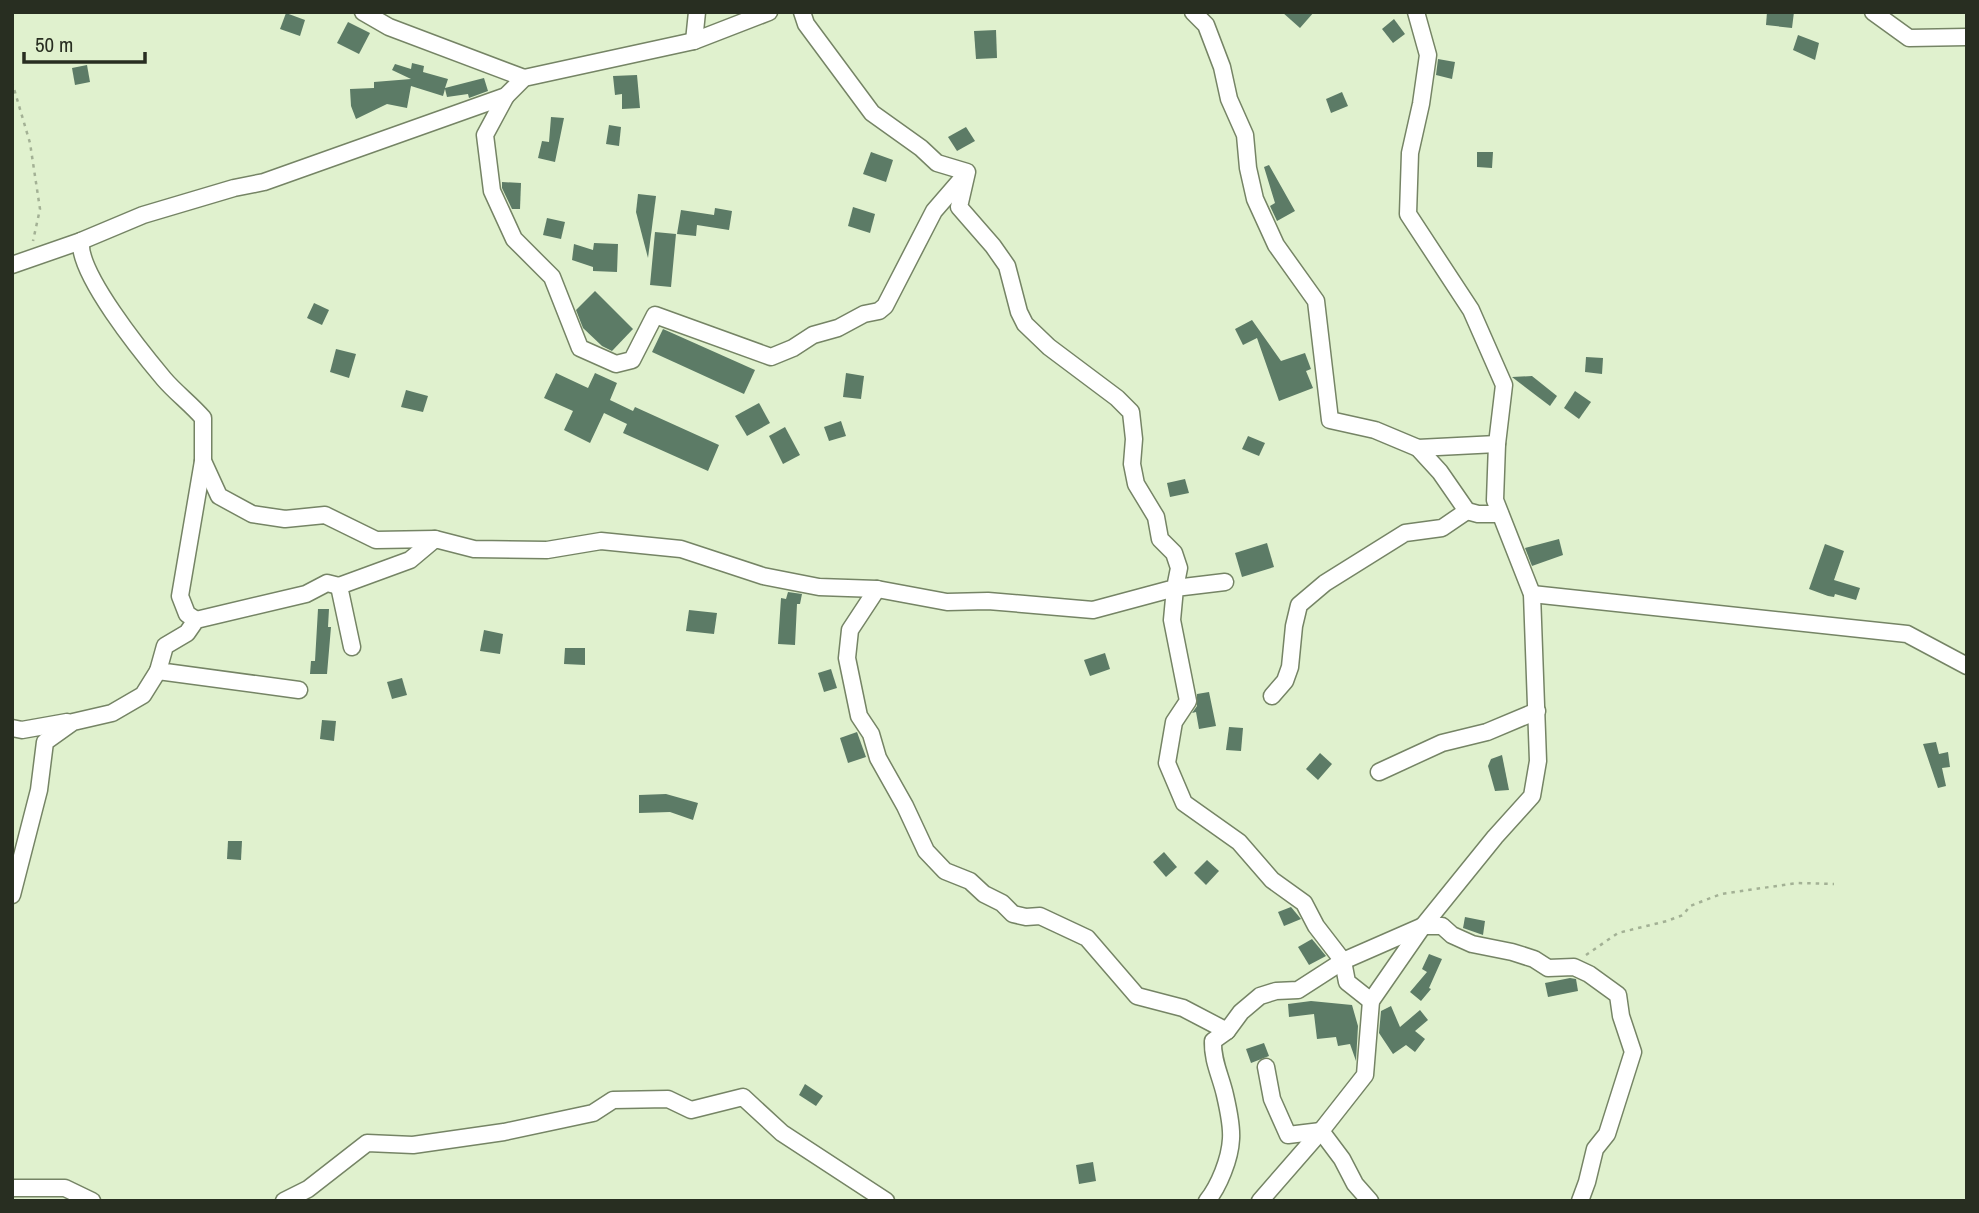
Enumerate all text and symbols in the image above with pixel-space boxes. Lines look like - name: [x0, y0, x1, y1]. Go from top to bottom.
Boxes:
- scale bar: [24, 21, 145, 65]
- text: 50 m: [35, 30, 73, 59]

